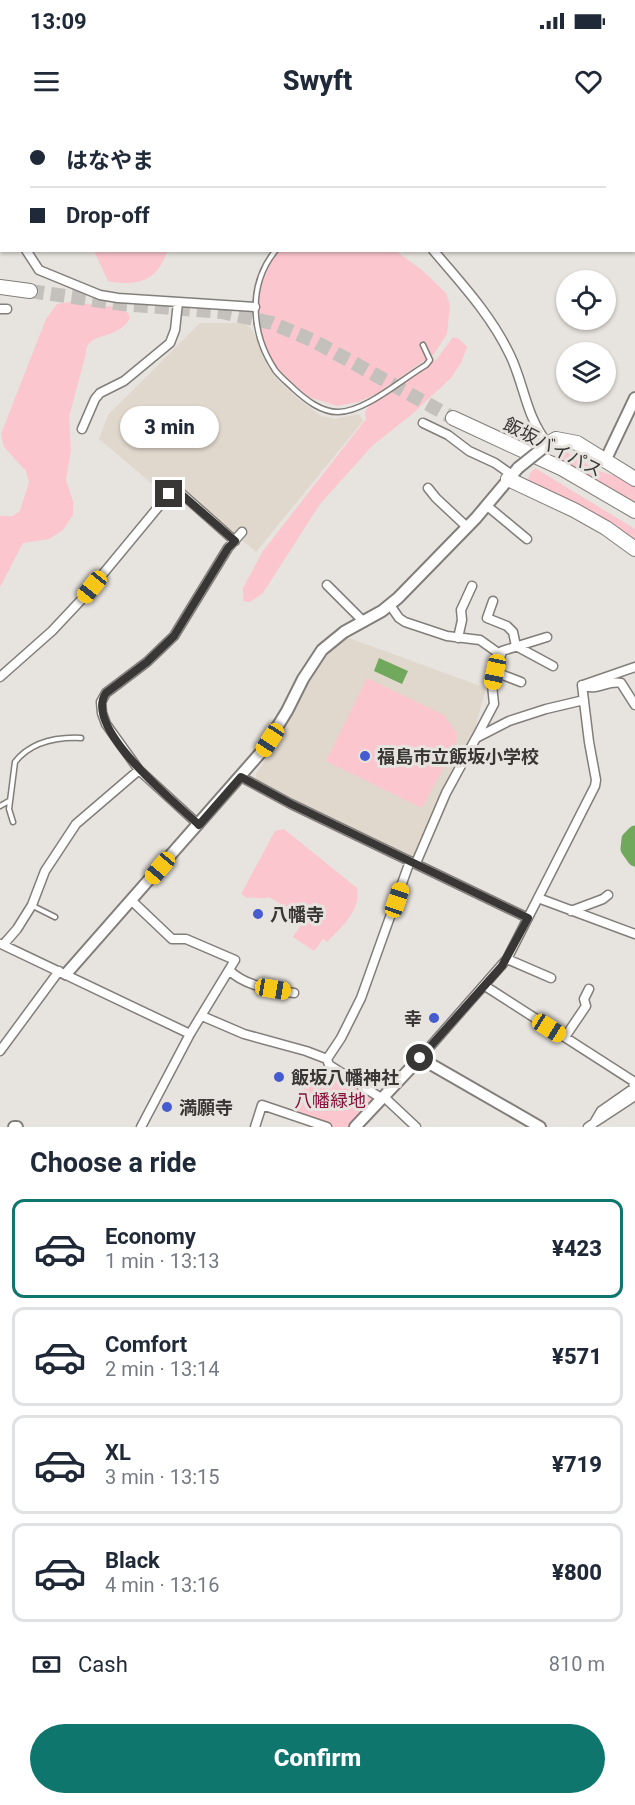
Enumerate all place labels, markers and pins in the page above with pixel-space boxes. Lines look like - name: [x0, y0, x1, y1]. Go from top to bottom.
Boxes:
- place label: 福島市立飯坂小学校: [377, 746, 539, 767]
- marker: 福島市立飯坂小学校: [358, 749, 372, 763]
- place label: 八幡寺: [270, 904, 324, 925]
- marker: 八幡寺: [251, 907, 265, 921]
- place label: 幸: [404, 1008, 422, 1029]
- marker: 幸: [427, 1011, 441, 1025]
- place label: 飯坂八幡神社: [291, 1067, 399, 1088]
- marker: 飯坂八幡神社: [272, 1070, 286, 1084]
- place label: 満願寺: [179, 1097, 233, 1118]
- marker: 満願寺: [160, 1100, 174, 1114]

